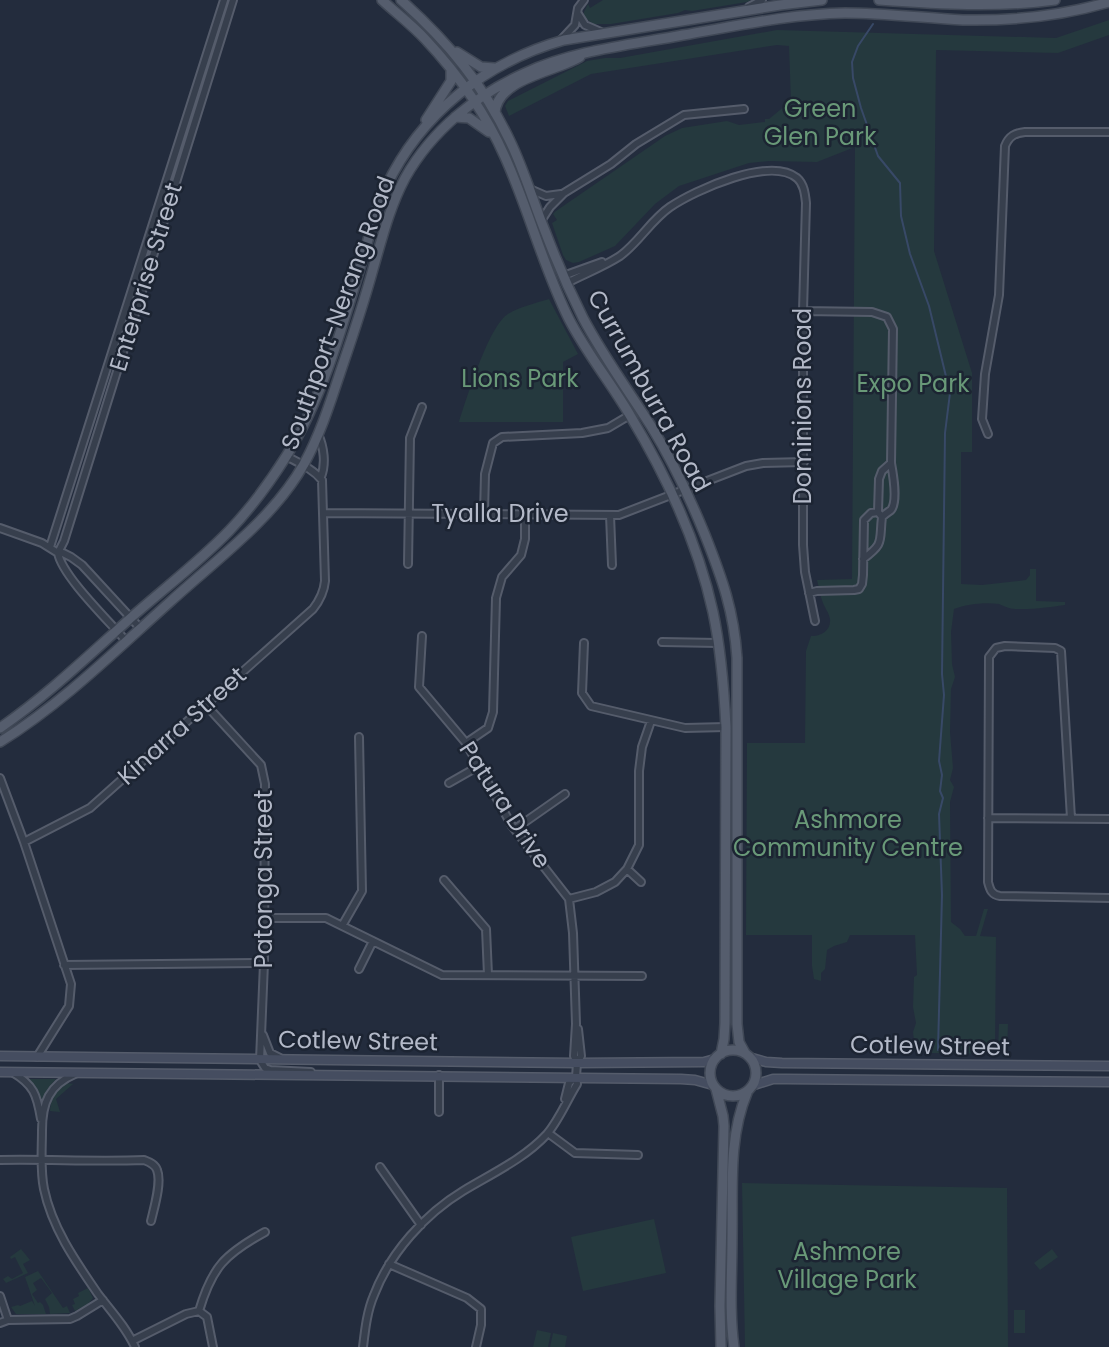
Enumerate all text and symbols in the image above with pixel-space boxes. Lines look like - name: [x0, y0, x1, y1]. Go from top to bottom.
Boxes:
- park label: Green Glen Park: [764, 92, 877, 153]
- street label: Southport-Nerang Road: [273, 172, 402, 454]
- street label: Enterprise Street: [101, 179, 190, 375]
- street label: Currumburra Road: [580, 284, 719, 498]
- street label: Dominions Road: [786, 308, 819, 504]
- park label: Lions Park: [461, 362, 579, 395]
- park label: Expo Park: [856, 367, 970, 400]
- street label: Tyalla Drive: [431, 497, 569, 530]
- street label: Kinarra Street: [110, 659, 253, 792]
- street label: Patura Drive: [452, 735, 559, 875]
- street label: Patonga Street: [247, 790, 280, 968]
- park label: Ashmore Community Centre: [733, 803, 963, 864]
- street label: Cotlew Street: [278, 1023, 438, 1058]
- street label: Cotlew Street: [850, 1028, 1010, 1063]
- park label: Ashmore Village Park: [777, 1235, 917, 1296]

